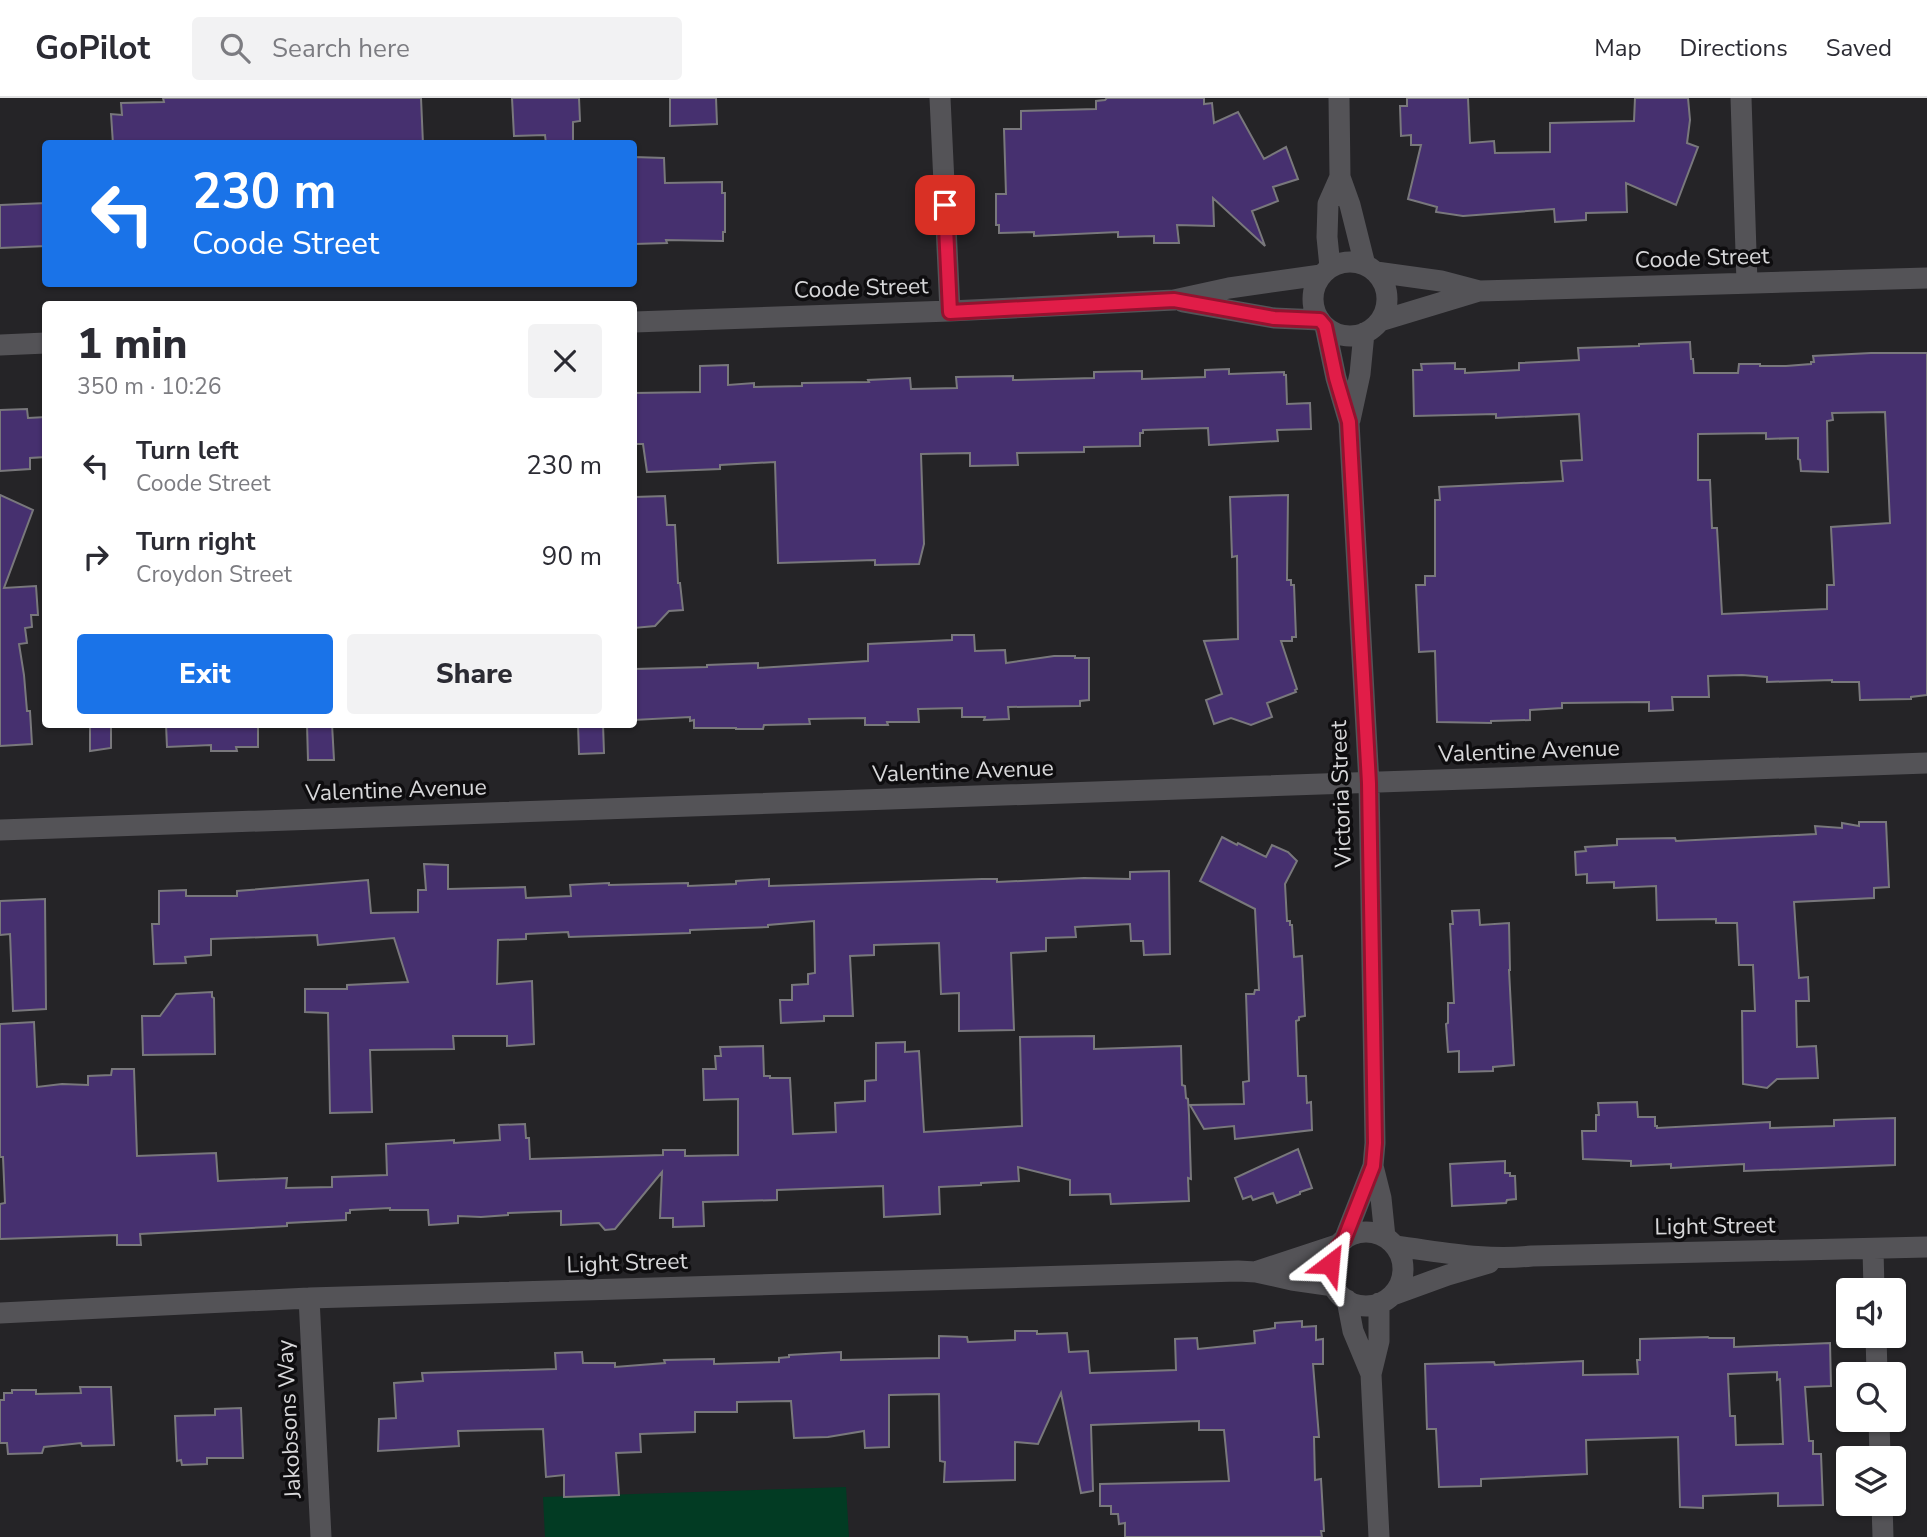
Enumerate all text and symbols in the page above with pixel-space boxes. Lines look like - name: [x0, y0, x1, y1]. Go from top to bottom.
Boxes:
- search box: [192, 17, 682, 80]
- text: GoPilot: [35, 26, 150, 71]
- icon: search: [216, 29, 254, 67]
- text: Search here: [272, 31, 410, 66]
- text: Map: [1594, 32, 1641, 64]
- text: Directions: [1679, 32, 1788, 64]
- text: Saved: [1826, 32, 1892, 64]
- text: 230 m: [192, 158, 336, 225]
- icon: left: [77, 168, 168, 259]
- pin: [915, 175, 975, 235]
- icon: arrive: [926, 186, 964, 224]
- text: Coode Street: [192, 222, 379, 265]
- street label: Coode Street: [1634, 240, 1771, 276]
- street label: Coode Street: [793, 270, 930, 306]
- text: 1 min: [77, 316, 187, 373]
- button: close: [528, 324, 602, 398]
- text: 350 m · 10:26: [77, 371, 222, 402]
- text: Turn left: [136, 433, 239, 468]
- icon: left: [77, 447, 115, 485]
- text: 230 m: [526, 448, 602, 483]
- text: Coode Street: [136, 468, 271, 499]
- text: Turn right: [136, 524, 255, 559]
- icon: right: [77, 538, 115, 576]
- text: 90 m: [542, 539, 602, 574]
- text: Croydon Street: [136, 559, 292, 590]
- button: Exit: [77, 634, 333, 714]
- button: Share: [347, 634, 602, 714]
- street label: Victoria Street: [1323, 719, 1359, 869]
- street label: Valentine Avenue: [1437, 732, 1620, 770]
- street label: Valentine Avenue: [871, 752, 1054, 790]
- street label: Valentine Avenue: [304, 771, 487, 809]
- street label: Light Street: [1654, 1209, 1777, 1243]
- position arrow: [1293, 1227, 1367, 1301]
- street label: Light Street: [566, 1245, 689, 1281]
- map controls: [1836, 1278, 1906, 1516]
- button: sound: [1836, 1278, 1906, 1348]
- street label: Jakobsons Way: [269, 1339, 309, 1500]
- button: search: [1836, 1362, 1906, 1432]
- button: layers: [1836, 1446, 1906, 1516]

